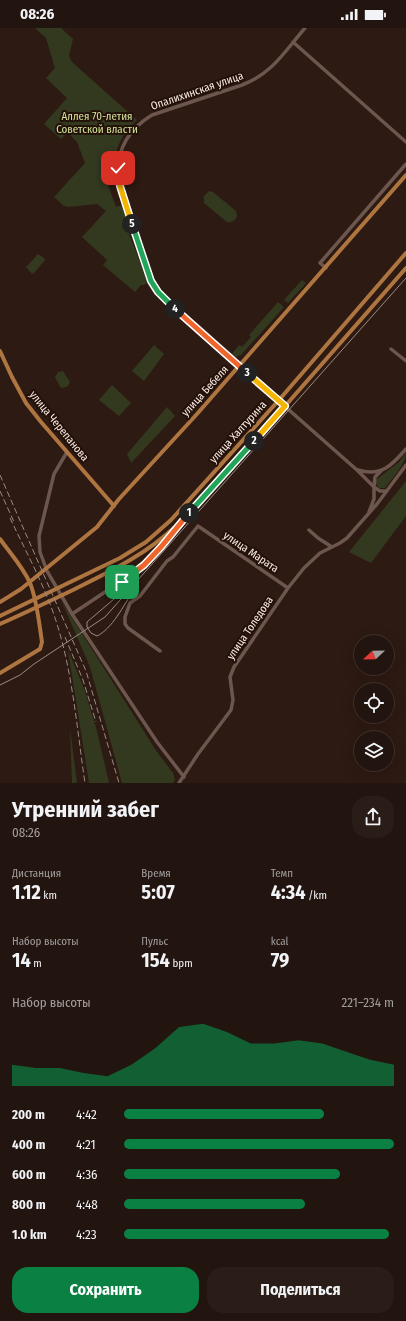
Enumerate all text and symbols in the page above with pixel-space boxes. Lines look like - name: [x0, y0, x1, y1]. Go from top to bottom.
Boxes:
- text: 08:26: [20, 5, 54, 23]
- street label: Опалихинская улица: [149, 69, 245, 113]
- park label: Аллея 70-летия Советской власти: [56, 110, 138, 136]
- pin: [101, 151, 135, 185]
- icon: check: [107, 157, 129, 179]
- pin: 5: [122, 214, 142, 234]
- text: 5: [129, 217, 135, 230]
- pin: 4: [165, 299, 185, 319]
- text: 4: [172, 302, 178, 315]
- street label: улица Бебеля: [179, 363, 231, 419]
- pin: 3: [237, 363, 257, 383]
- text: 3: [244, 366, 250, 379]
- street label: улица Черепанова: [27, 388, 91, 464]
- street label: улица Халтурина: [207, 398, 269, 466]
- pin: 2: [244, 431, 264, 451]
- text: 2: [251, 434, 257, 447]
- pin: 1: [179, 503, 199, 523]
- text: 1: [187, 506, 191, 519]
- street label: улица Марата: [221, 529, 281, 575]
- pin: [105, 565, 139, 599]
- icon: arrive: [111, 571, 133, 593]
- street label: улица Толедова: [224, 594, 276, 662]
- north arrow: [354, 635, 394, 675]
- map controls: [354, 635, 394, 771]
- button: locate: [354, 683, 394, 723]
- button: layers: [354, 731, 394, 771]
- text: Утренний забег: [12, 796, 159, 823]
- button: share: [352, 796, 394, 838]
- text: 08:26: [12, 825, 40, 840]
- text: Дистанция: [12, 867, 61, 880]
- text: Время: [141, 867, 171, 880]
- text: Темп: [271, 867, 293, 880]
- text: 1.12: [12, 880, 41, 904]
- text: 5:07: [141, 880, 175, 904]
- text: 4:34: [271, 880, 306, 904]
- text: km: [41, 889, 57, 902]
- text: /km: [306, 889, 327, 902]
- text: Набор высоты: [12, 935, 79, 948]
- text: Пульс: [141, 935, 168, 948]
- text: kcal: [271, 935, 288, 948]
- text: 14: [12, 948, 31, 972]
- text: 154: [141, 948, 170, 972]
- text: 79: [271, 948, 289, 972]
- text: m: [31, 957, 42, 970]
- text: bpm: [170, 957, 193, 970]
- text: Набор высоты: [12, 995, 91, 1010]
- text: 221–234 m: [342, 995, 394, 1010]
- text: 200 m: [12, 1107, 45, 1122]
- text: 4:42: [76, 1107, 97, 1122]
- text: 400 m: [12, 1137, 46, 1152]
- text: 4:21: [76, 1137, 96, 1152]
- text: 600 m: [12, 1167, 46, 1182]
- text: 4:36: [76, 1167, 97, 1182]
- text: 800 m: [12, 1197, 46, 1212]
- text: 4:48: [76, 1197, 98, 1212]
- text: 1.0 km: [12, 1227, 47, 1242]
- text: 4:23: [76, 1227, 97, 1242]
- button: Сохранить: [12, 1267, 199, 1313]
- button: Поделиться: [207, 1267, 394, 1313]

